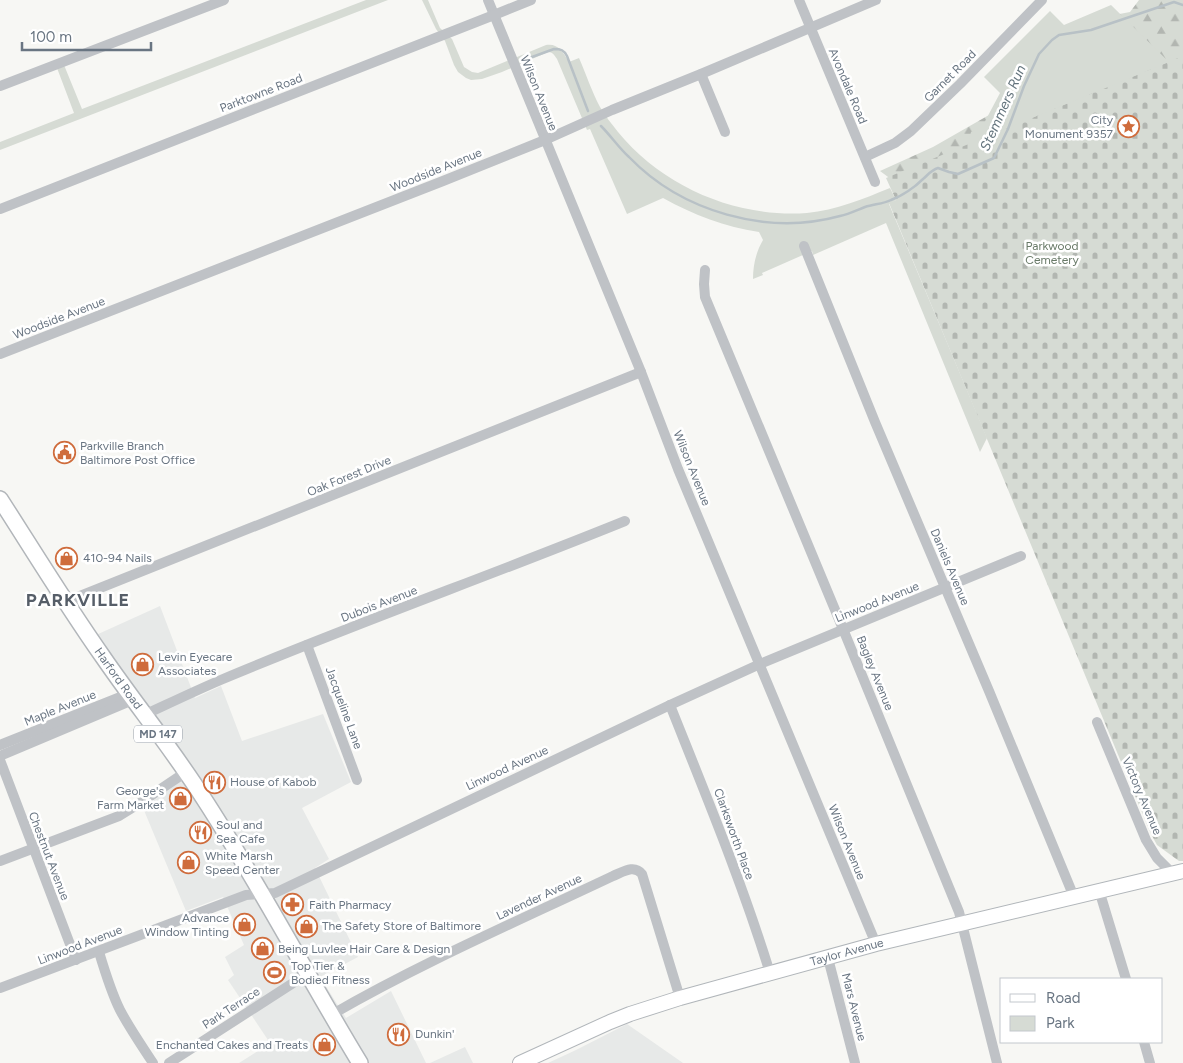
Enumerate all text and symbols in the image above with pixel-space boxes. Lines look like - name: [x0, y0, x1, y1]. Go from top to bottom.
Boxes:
- scale bar: [22, 20, 151, 52]
- text: 100 m: [30, 28, 72, 46]
- street label: Avondale Road: [826, 46, 870, 126]
- street label: Garnet Road: [921, 47, 979, 105]
- street label: Wilson Avenue: [518, 53, 561, 133]
- water label: Stemmers Run: [976, 62, 1030, 154]
- street label: Parktowne Road: [218, 71, 304, 115]
- place label: City Monument 9357: [1025, 113, 1114, 141]
- place icon: City Monument 9357: [1117, 115, 1141, 139]
- street label: Woodside Avenue: [388, 145, 484, 195]
- park label: Parkwood Cemetery: [1025, 239, 1079, 267]
- street label: Woodside Avenue: [11, 294, 107, 342]
- street label: Wilson Avenue: [671, 428, 714, 508]
- place label: Parkville Branch Baltimore Post Office: [80, 439, 195, 467]
- public building icon: Parkville Branch Baltimore Post Office: [52, 441, 76, 465]
- street label: Oak Forest Drive: [305, 453, 393, 499]
- street label: Daniels Avenue: [927, 526, 973, 608]
- shop icon: 410-94 Nails: [55, 546, 79, 570]
- place label: 410-94 Nails: [83, 551, 152, 565]
- street label: Linwood Avenue: [833, 579, 921, 625]
- street label: Dubois Avenue: [339, 583, 420, 625]
- district label: PARKVILLE: [26, 589, 130, 611]
- street label: Bagley Avenue: [854, 634, 897, 713]
- street label: Harford Road: [92, 645, 145, 712]
- place label: Levin Eyecare Associates: [158, 650, 233, 678]
- shop icon: Levin Eyecare Associates: [130, 652, 154, 676]
- street label: Jacqueline Lane: [323, 665, 365, 751]
- street label: Maple Avenue: [22, 687, 98, 729]
- road number: MD 147: [134, 726, 182, 742]
- street label: Linwood Avenue: [464, 743, 551, 793]
- street label: Victory Avenue: [1119, 755, 1165, 837]
- restaurant icon: House of Kabob: [202, 770, 226, 794]
- place label: House of Kabob: [230, 775, 317, 789]
- place label: George's Farm Market: [97, 784, 164, 812]
- shop icon: George's Farm Market: [168, 786, 192, 810]
- street label: Clarksworth Place: [711, 786, 757, 882]
- street label: Wilson Avenue: [826, 802, 869, 882]
- street label: Chestnut Avenue: [26, 810, 72, 903]
- place label: Soul and Sea Cafe: [216, 818, 265, 846]
- restaurant icon: Soul and Sea Cafe: [188, 820, 212, 844]
- place label: White Marsh Speed Center: [205, 849, 280, 877]
- shop icon: White Marsh Speed Center: [177, 851, 201, 875]
- street label: Lavender Avenue: [494, 871, 584, 923]
- pharmacy icon: Faith Pharmacy: [281, 893, 305, 917]
- place label: Faith Pharmacy: [309, 898, 392, 912]
- place label: Advance Window Tinting: [145, 911, 229, 939]
- shop icon: Advance Window Tinting: [233, 913, 257, 937]
- shop icon: The Safety Store of Baltimore: [294, 914, 318, 938]
- place label: The Safety Store of Baltimore: [322, 919, 481, 933]
- street label: Linwood Avenue: [36, 922, 125, 968]
- street label: Taylor Avenue: [809, 935, 885, 969]
- shop icon: Being Luvlee Hair Care & Design: [250, 937, 274, 961]
- place label: Being Luvlee Hair Care & Design: [278, 942, 450, 956]
- place label: Top Tier & Bodied Fitness: [291, 959, 370, 987]
- sports icon: Top Tier & Bodied Fitness: [263, 961, 287, 985]
- street label: Mars Avenue: [839, 972, 869, 1043]
- legend: [1000, 978, 1163, 1043]
- street label: Park Terrace: [200, 984, 263, 1032]
- text: Road: [1046, 989, 1081, 1007]
- text: Park: [1046, 1014, 1075, 1032]
- restaurant icon: Dunkin': [387, 1022, 411, 1046]
- place label: Dunkin': [415, 1027, 454, 1041]
- shop icon: Enchanted Cakes and Treats: [312, 1033, 336, 1057]
- place label: Enchanted Cakes and Treats: [156, 1038, 308, 1052]

